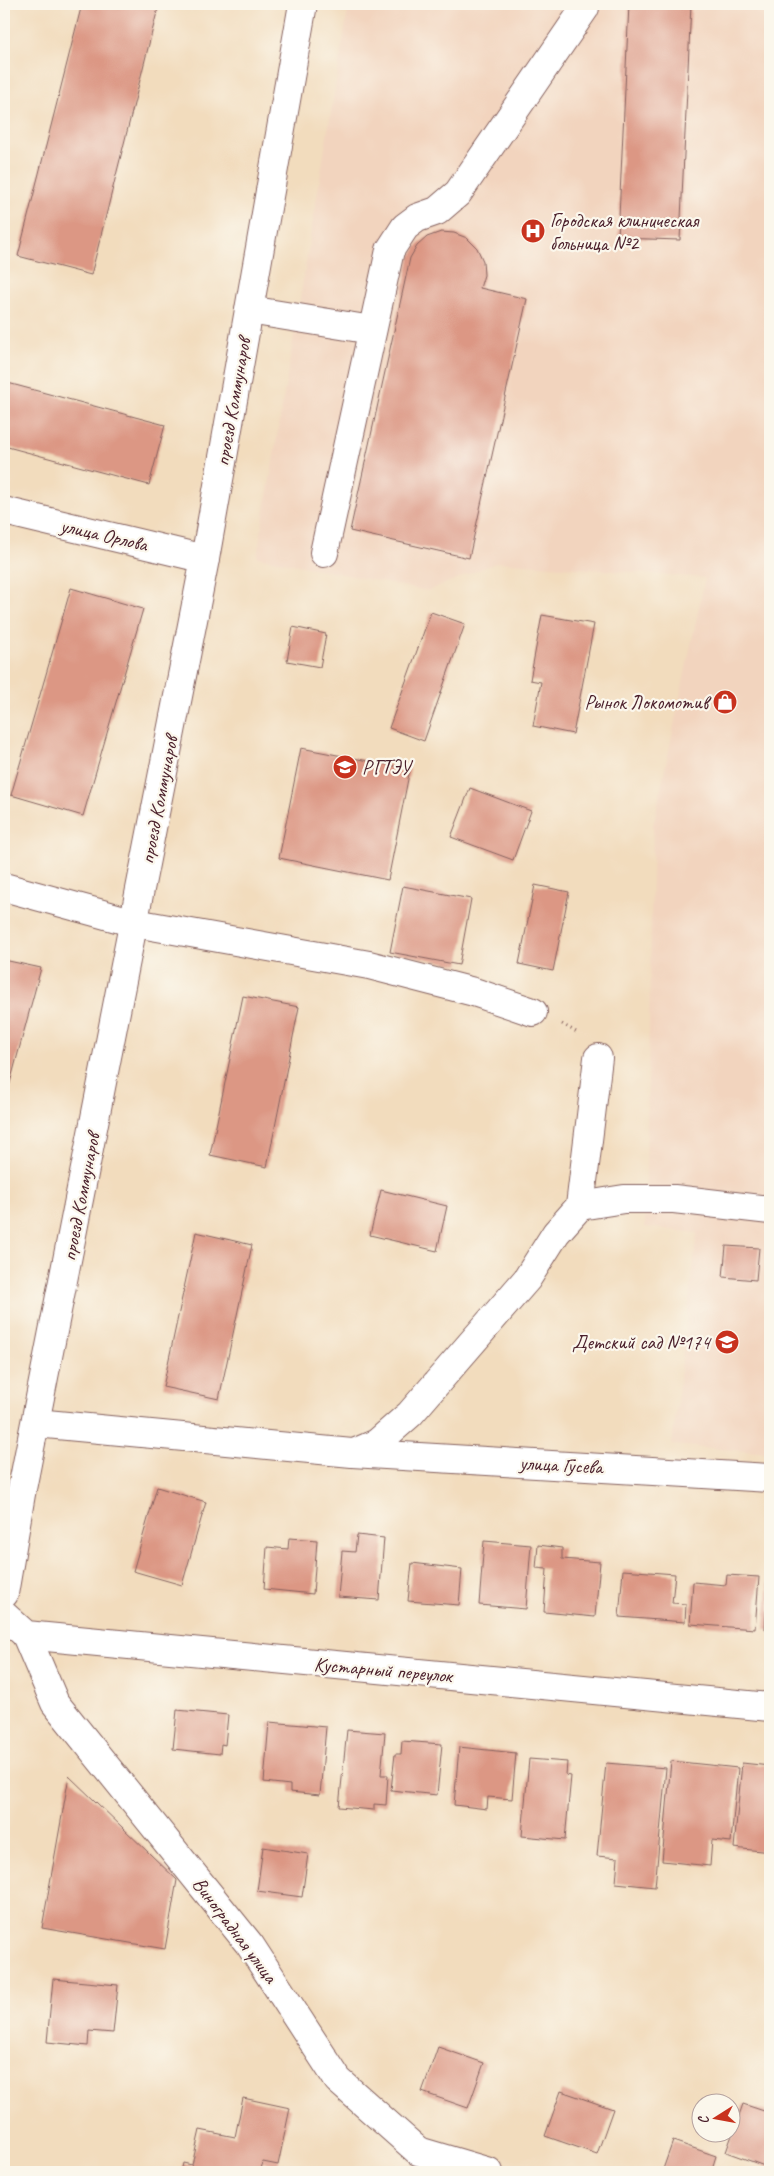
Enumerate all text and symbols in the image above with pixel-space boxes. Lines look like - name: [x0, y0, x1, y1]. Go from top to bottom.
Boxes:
- place label: Городская клиническая больница №2: [550, 208, 701, 256]
- hospital icon: Городская клиническая больница №2: [520, 218, 546, 244]
- street label: проезд Коммунаров: [209, 332, 257, 468]
- street label: улица Орлова: [57, 513, 152, 558]
- shop icon: Рынок Локомотив: [712, 689, 738, 715]
- place label: Рынок Локомотив: [584, 690, 712, 715]
- street label: проезд Коммунаров: [134, 730, 184, 866]
- school or university icon: РГТЭУ: [332, 754, 358, 780]
- place label: РГТЭУ: [362, 755, 413, 780]
- street label: проезд Коммунаров: [56, 1127, 106, 1263]
- school or university icon: Детский сад №174: [714, 1329, 740, 1355]
- place label: Детский сад №174: [572, 1330, 712, 1355]
- street label: улица Гусева: [518, 1450, 605, 1480]
- street label: Кустарный переулок: [313, 1652, 455, 1689]
- street label: Виноградная улица: [187, 1872, 284, 1989]
- north arrow: [692, 2094, 742, 2144]
- text: С: [694, 2113, 713, 2125]

